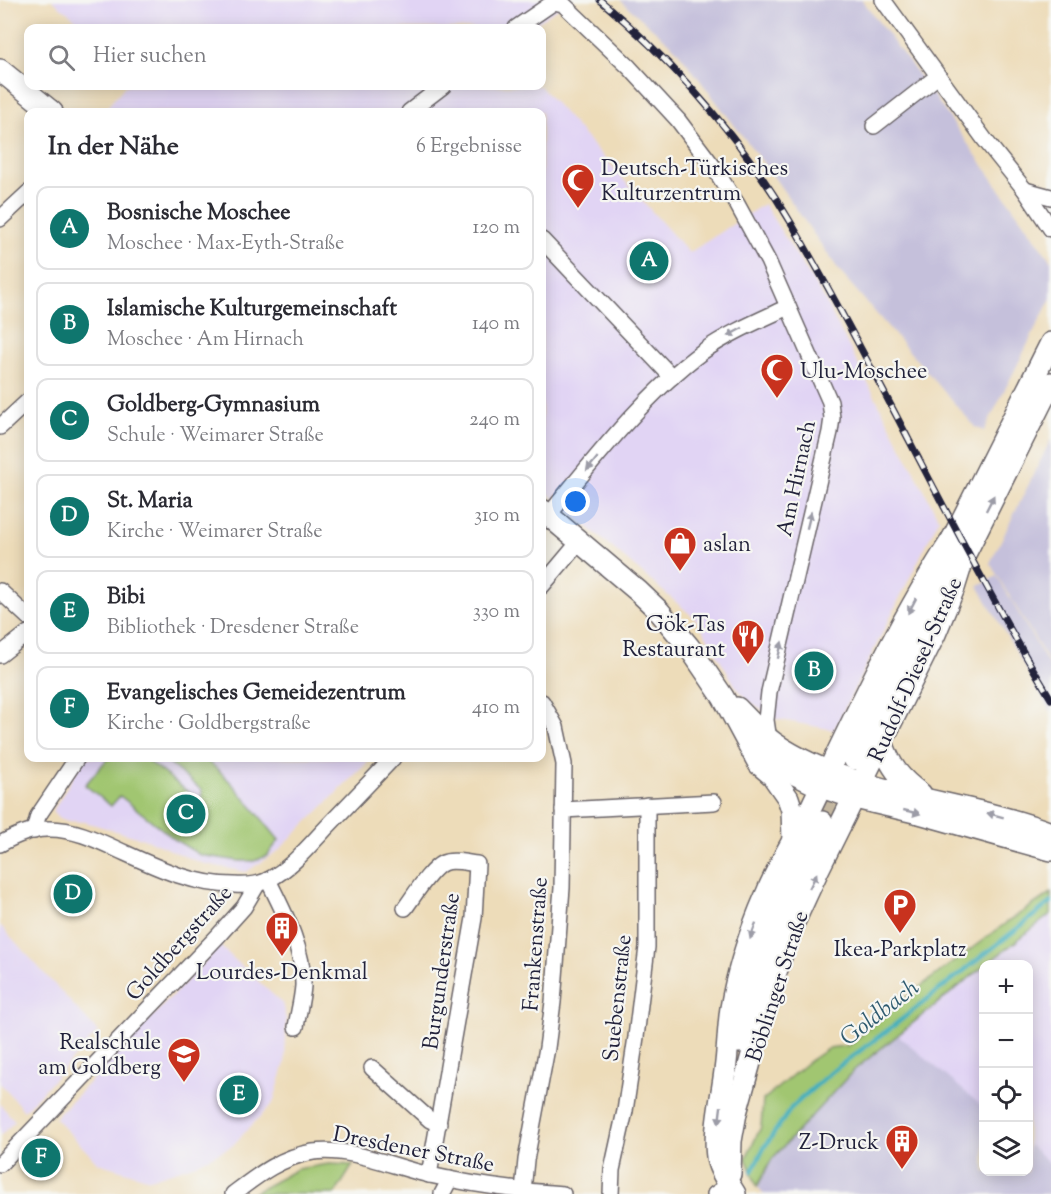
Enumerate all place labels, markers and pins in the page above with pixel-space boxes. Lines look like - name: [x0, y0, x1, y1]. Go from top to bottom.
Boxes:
- place label: Deutsch-Türkisches Kulturzentrum: [601, 154, 788, 211]
- mosque icon: Deutsch-Türkisches Kulturzentrum: [560, 162, 596, 209]
- pin: A: [630, 238, 668, 284]
- mosque icon: Ulu-Moschee: [759, 352, 795, 399]
- place label: Ulu-Moschee: [800, 357, 927, 389]
- shop icon: aslan: [662, 525, 698, 572]
- place label: aslan: [703, 530, 751, 562]
- place label: Gök-Tas Restaurant: [622, 610, 725, 667]
- restaurant icon: Gök-Tas Restaurant: [730, 618, 766, 665]
- pin: B: [794, 648, 834, 694]
- pin: C: [166, 792, 206, 836]
- pin: D: [54, 872, 92, 916]
- parking icon: Ikea-Parkplatz: [882, 887, 918, 934]
- building icon: Lourdes-Denkmal: [264, 910, 300, 957]
- place label: Ikea-Parkplatz: [834, 935, 966, 967]
- place label: Lourdes-Denkmal: [196, 958, 368, 990]
- place label: Realschule am Goldberg: [38, 1028, 161, 1085]
- school or university icon: Realschule am Goldberg: [166, 1036, 202, 1083]
- pin: E: [220, 1072, 258, 1118]
- building icon: Z-Druck: [884, 1123, 920, 1170]
- place label: Z-Druck: [799, 1128, 879, 1160]
- pin: F: [22, 1136, 60, 1180]

